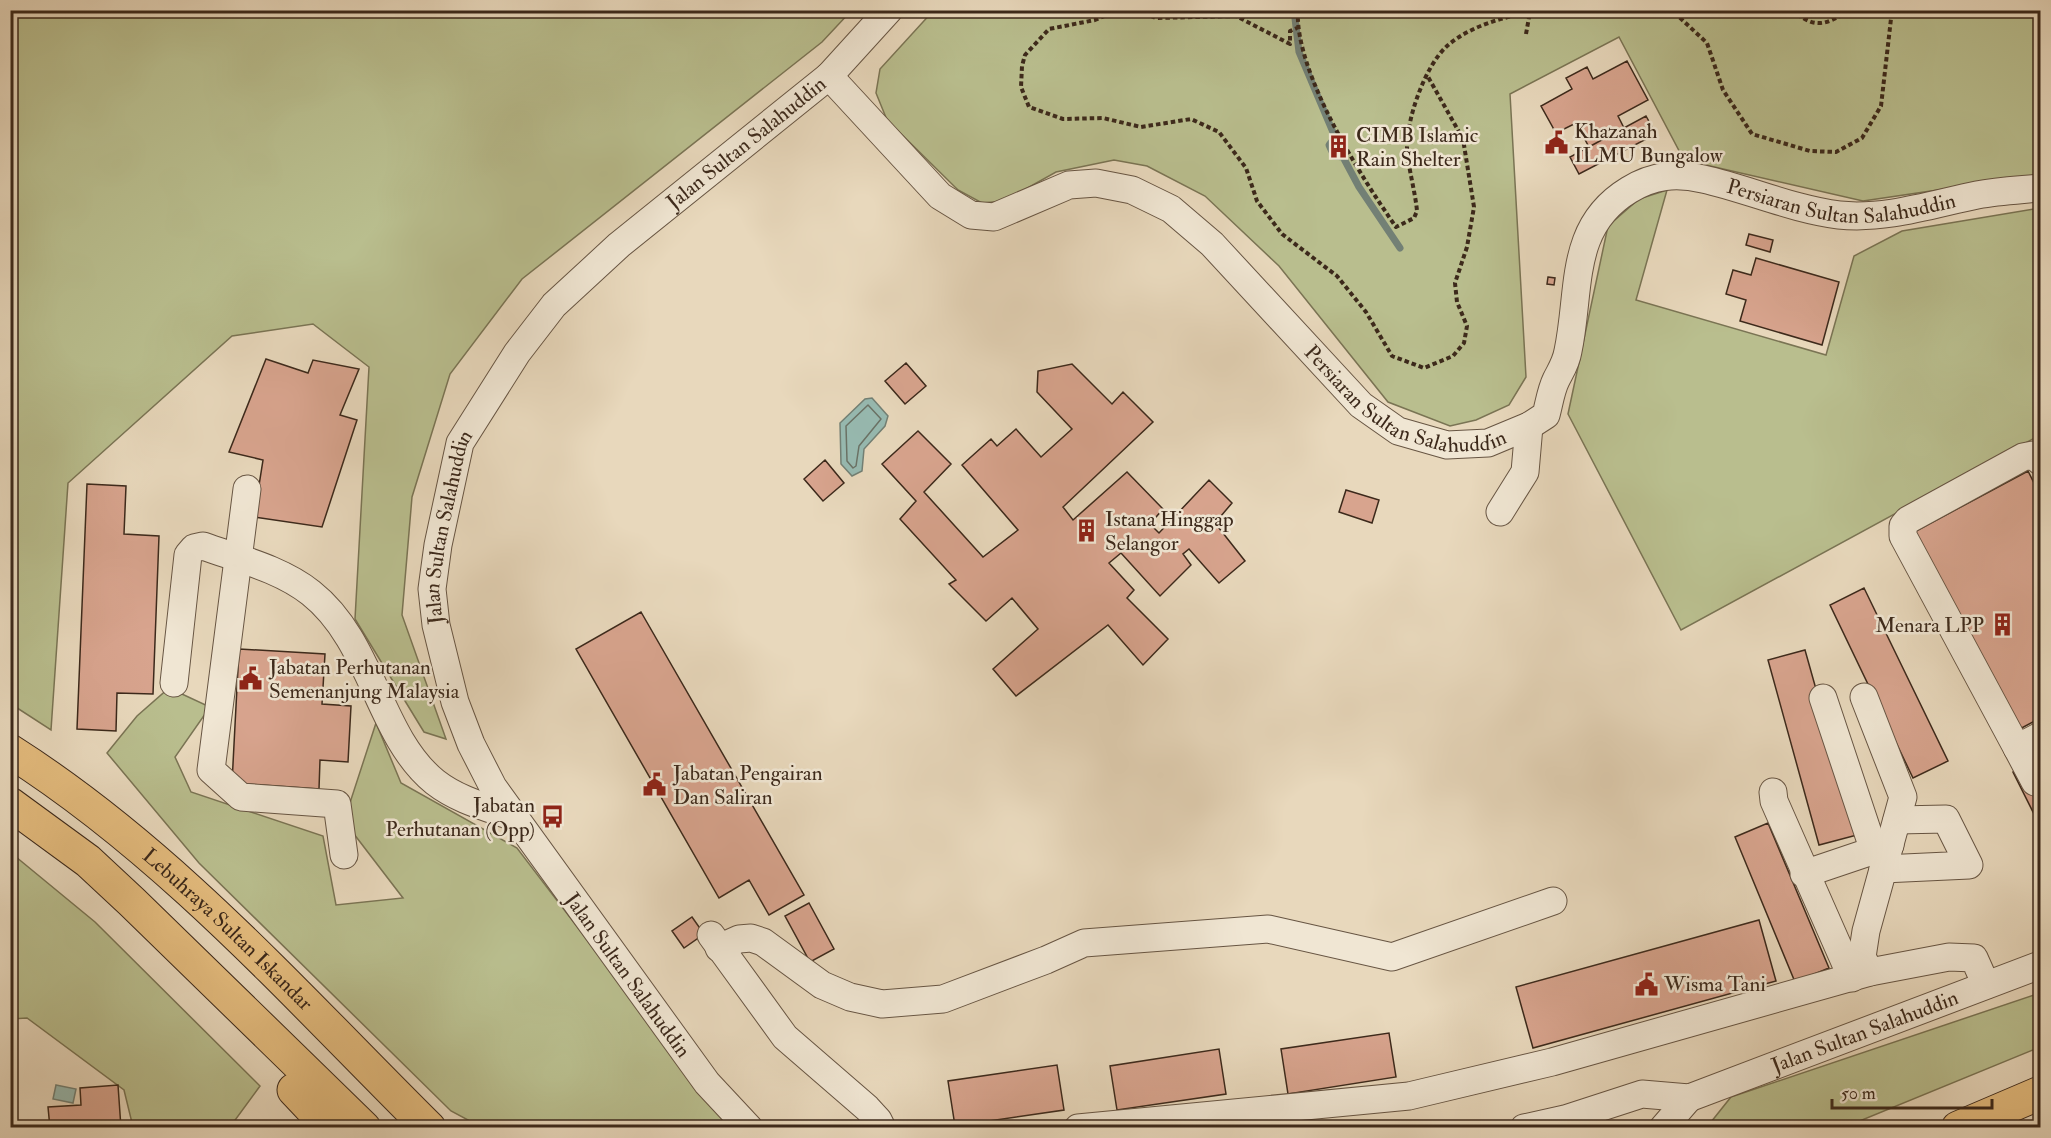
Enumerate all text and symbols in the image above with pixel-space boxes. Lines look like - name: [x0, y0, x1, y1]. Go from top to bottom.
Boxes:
- street label: Jalan Sultan Salahuddin: [660, 71, 832, 216]
- place label: Khazanah ILMU Bungalow: [1574, 118, 1724, 169]
- place label: CIMB Islamic Rain Shelter: [1356, 122, 1479, 173]
- public building icon: Khazanah ILMU Bungalow: [1543, 130, 1569, 156]
- building icon: CIMB Islamic Rain Shelter: [1325, 134, 1351, 160]
- street label: Persiaran Sultan Salahuddin: [1723, 173, 1958, 230]
- street label: Persiaran Sultan Salahuddin: [1298, 339, 1511, 459]
- street label: Jalan Sultan Salahuddin: [418, 425, 479, 627]
- place label: Istana Hinggap Selangor: [1105, 506, 1234, 557]
- building icon: Istana Hinggap Selangor: [1074, 518, 1100, 544]
- place label: Menara LPP: [1875, 612, 1984, 639]
- building icon: Menara LPP: [1989, 612, 2015, 638]
- place label: Jabatan Perhutanan Semenanjung Malaysia: [268, 654, 460, 705]
- public building icon: Jabatan Perhutanan Semenanjung Malaysia: [238, 666, 264, 692]
- place label: Jabatan Pengairan Dan Saliran: [672, 760, 823, 811]
- public building icon: Jabatan Pengairan Dan Saliran: [642, 772, 668, 798]
- place label: Jabatan Perhutanan (Opp): [385, 792, 535, 843]
- bus stop icon: Jabatan Perhutanan (Opp): [540, 804, 566, 830]
- street label: Lebuhraya Sultan Iskandar: [137, 842, 319, 1017]
- street label: Jalan Sultan Salahuddin: [558, 887, 697, 1063]
- public building icon: Wisma Tani: [1633, 971, 1659, 997]
- place label: Wisma Tani: [1663, 971, 1766, 998]
- street label: Jalan Sultan Salahuddin: [1767, 984, 1962, 1080]
- scale bar: [1832, 1072, 1992, 1110]
- text: 50 m: [1841, 1082, 1876, 1105]

